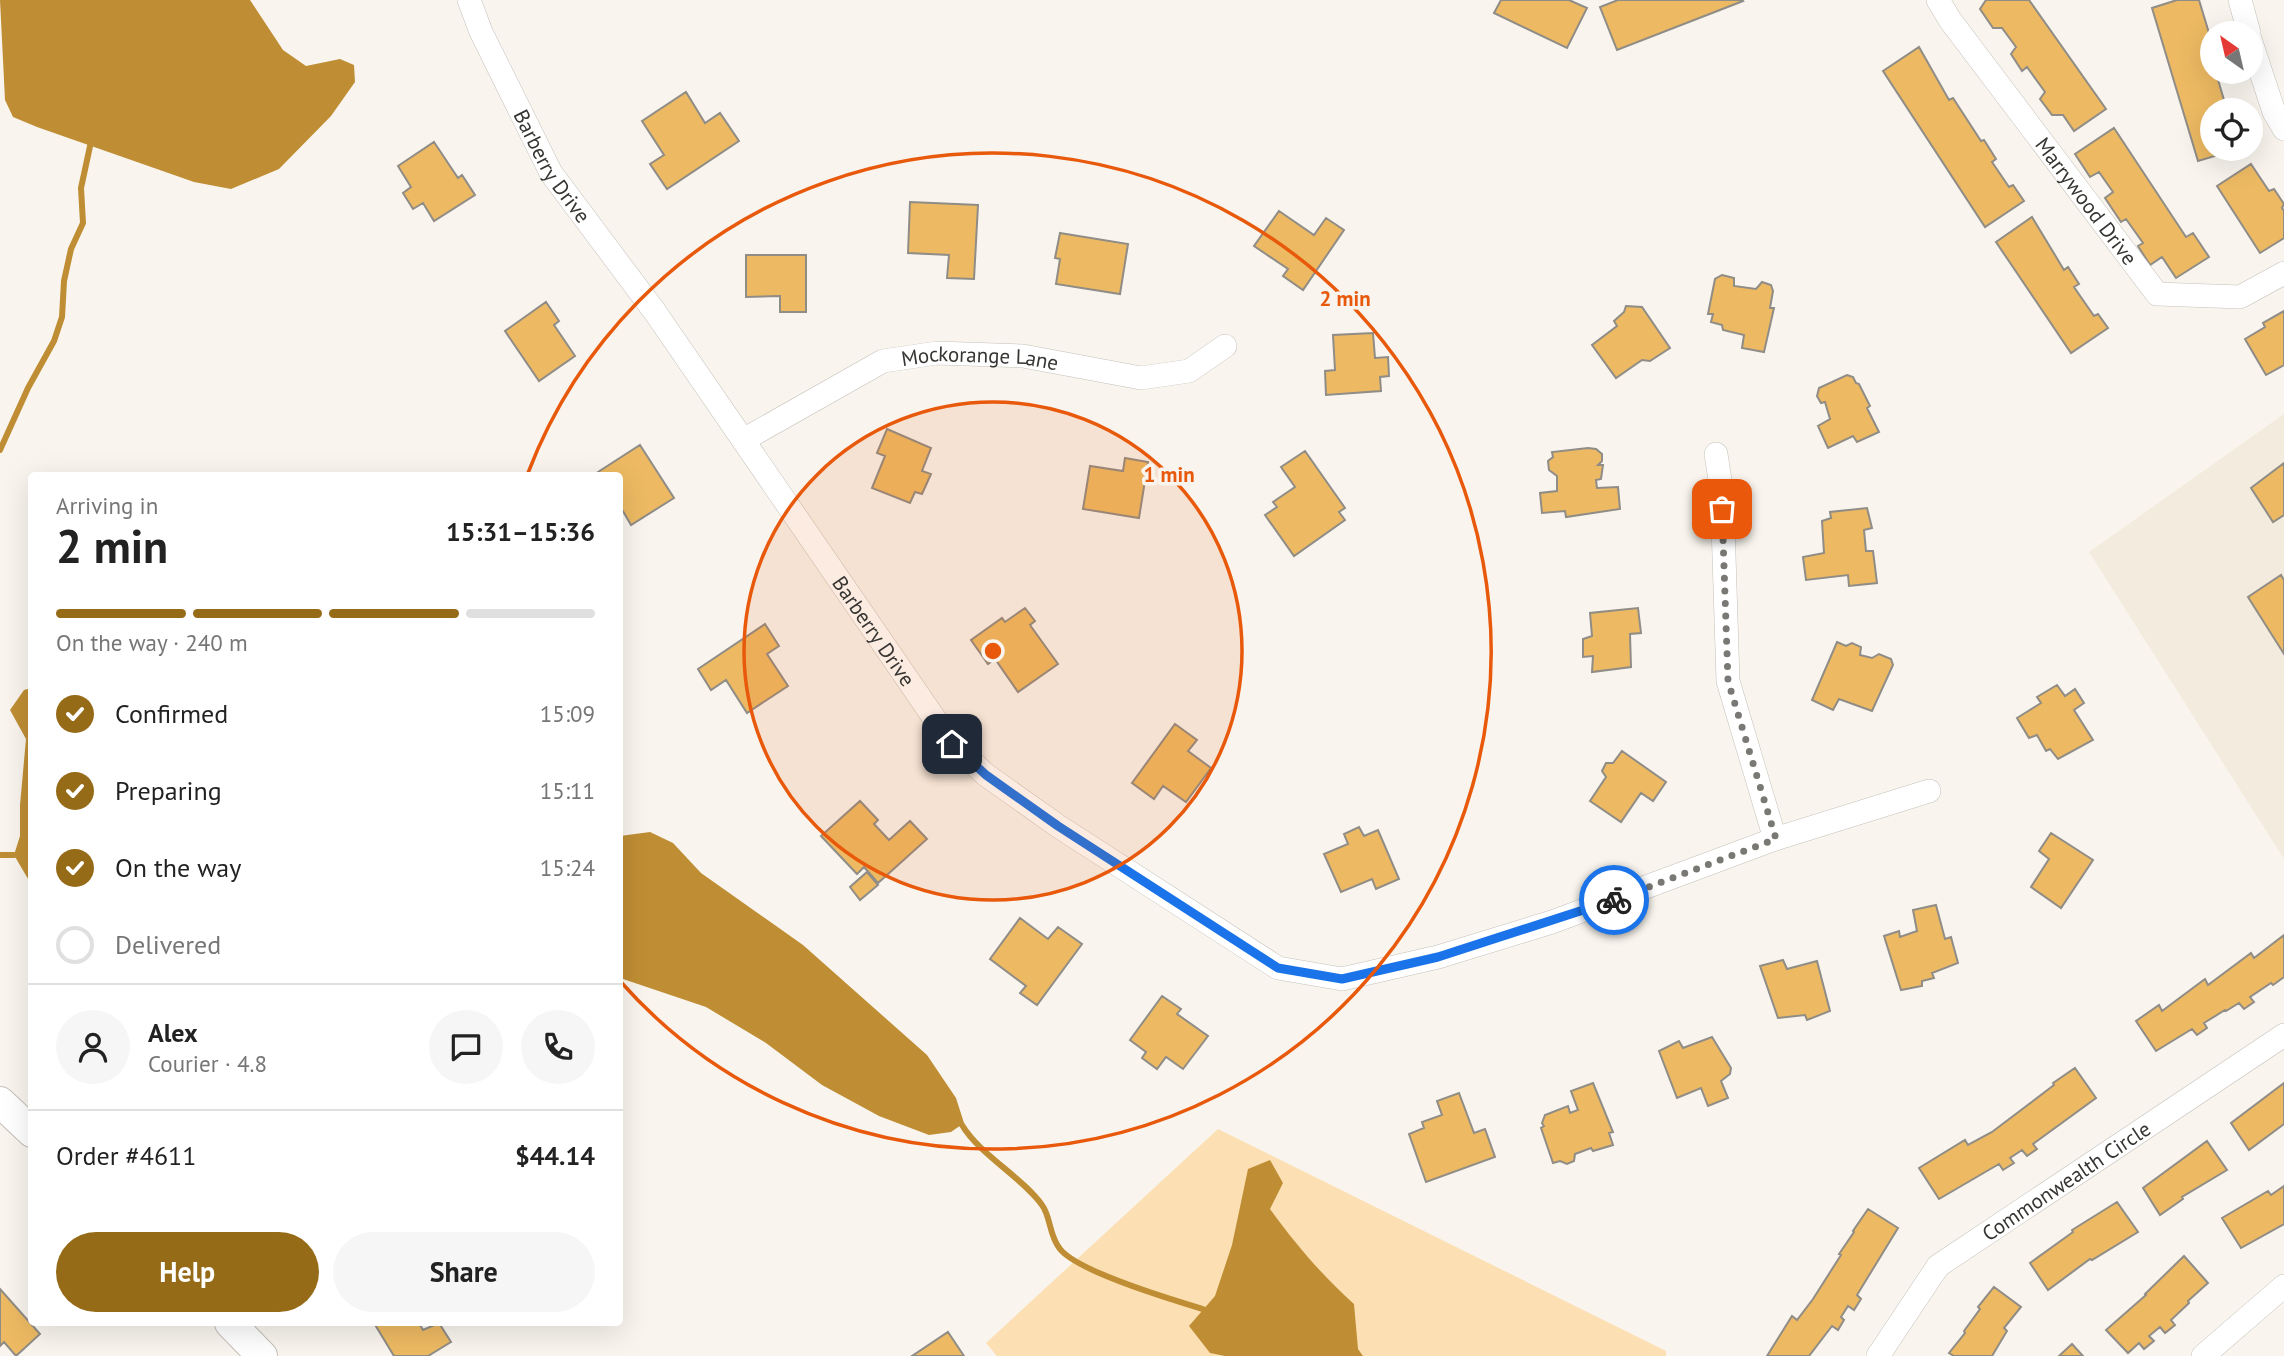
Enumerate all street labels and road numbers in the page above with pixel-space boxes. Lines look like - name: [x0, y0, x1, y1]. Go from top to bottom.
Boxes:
- street label: Barberry Drive: [508, 105, 597, 228]
- street label: Marrywood Drive: [2030, 132, 2144, 270]
- street label: Mockorange Lane: [899, 339, 1061, 376]
- street label: Barberry Drive: [827, 570, 921, 691]
- street label: Commonwealth Circle: [1976, 1115, 2155, 1247]

